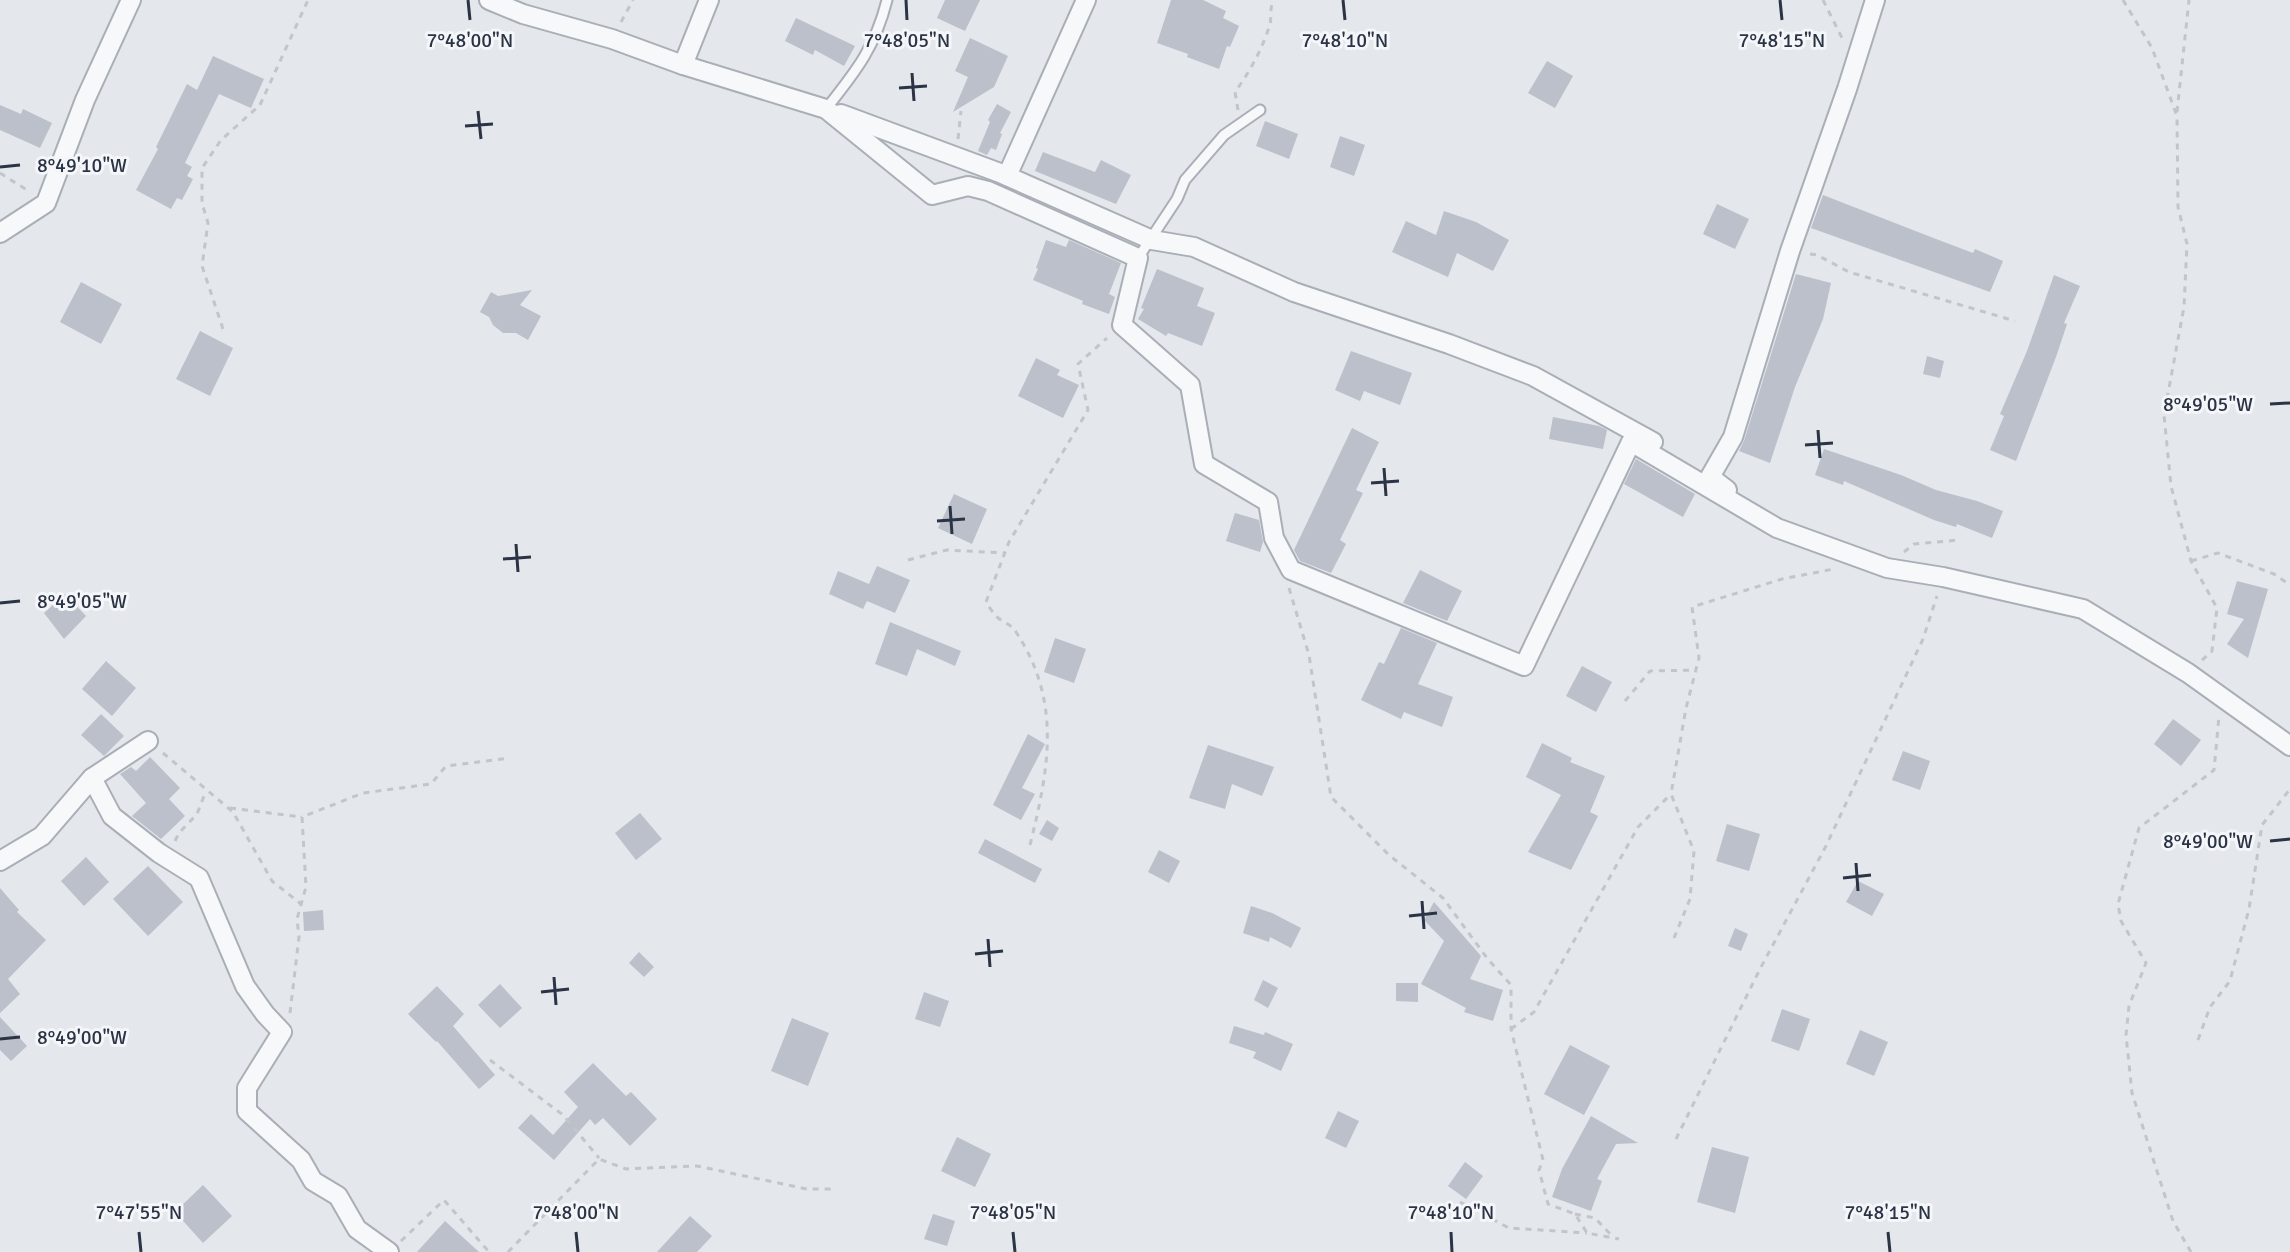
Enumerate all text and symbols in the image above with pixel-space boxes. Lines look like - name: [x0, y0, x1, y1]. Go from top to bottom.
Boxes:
- text: 7°48'00"N: [427, 28, 513, 53]
- text: 7°48'05"N: [864, 28, 950, 53]
- text: 7°48'10"N: [1302, 28, 1388, 53]
- text: 7°48'15"N: [1739, 28, 1825, 53]
- text: 8°49'10"W: [37, 153, 127, 178]
- text: 8°49'05"W: [2163, 392, 2253, 417]
- text: 8°49'05"W: [37, 589, 127, 614]
- text: 8°49'00"W: [2163, 829, 2253, 854]
- text: 8°49'00"W: [37, 1025, 127, 1050]
- text: 7°47'55"N: [96, 1200, 182, 1225]
- text: 7°48'00"N: [533, 1200, 619, 1225]
- text: 7°48'05"N: [970, 1200, 1056, 1225]
- text: 7°48'10"N: [1408, 1200, 1494, 1225]
- text: 7°48'15"N: [1845, 1200, 1931, 1225]

